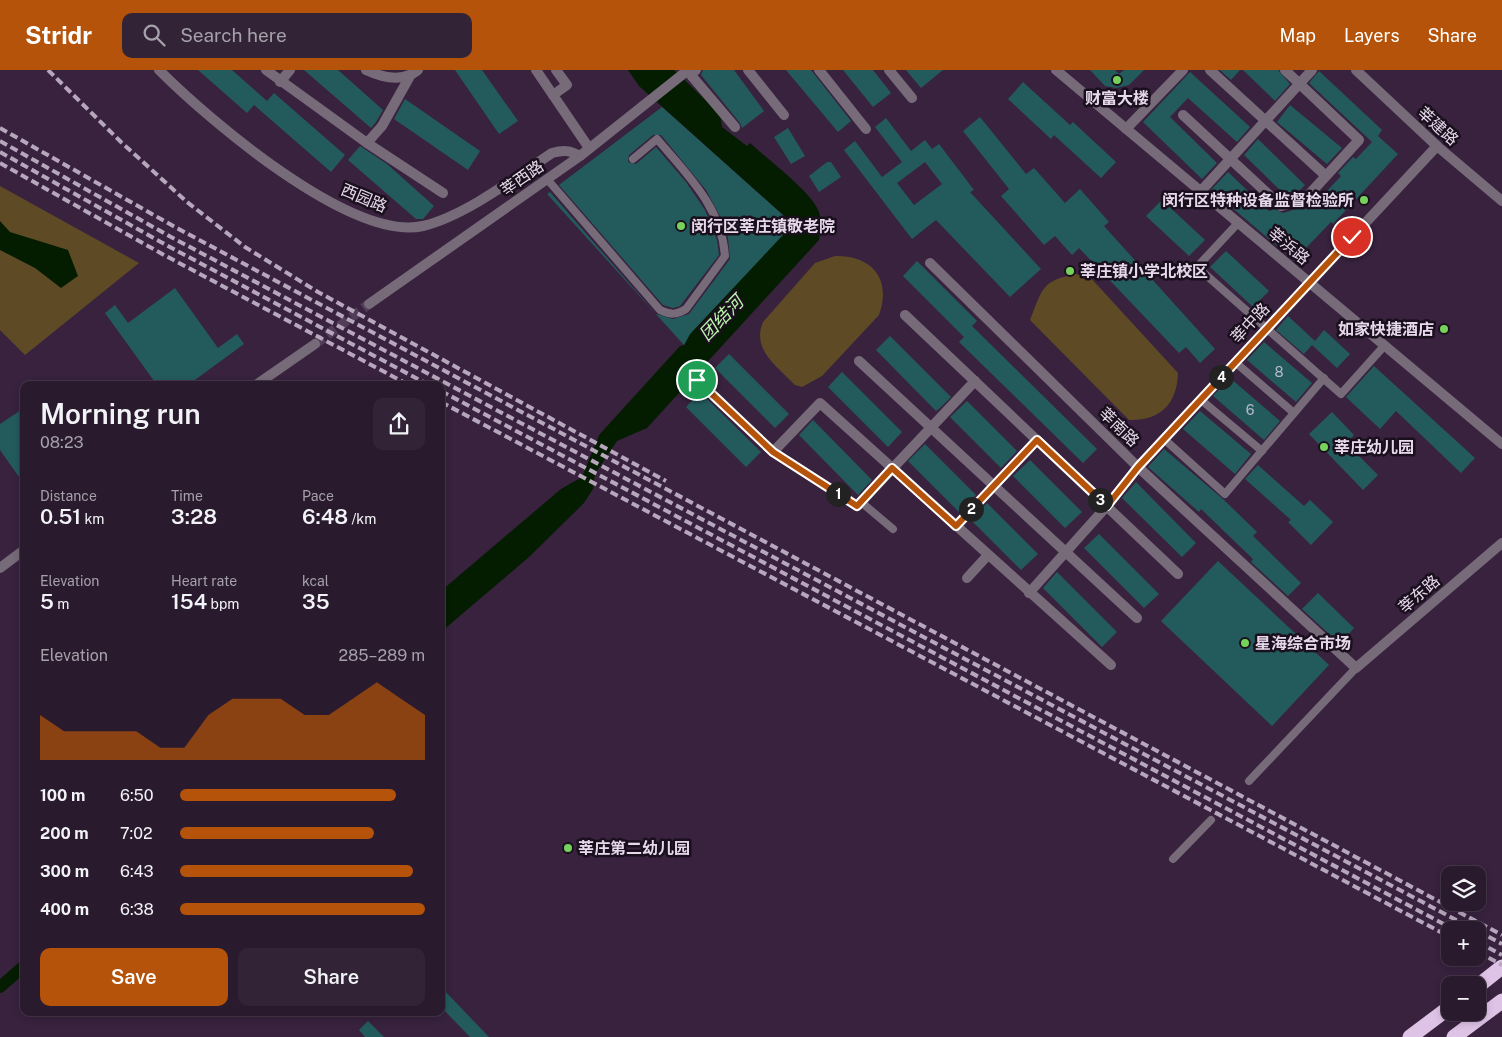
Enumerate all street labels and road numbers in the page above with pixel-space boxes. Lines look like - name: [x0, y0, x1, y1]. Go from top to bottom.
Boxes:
- street label: 莘建路: [1414, 103, 1462, 149]
- street label: 莘西路: [497, 156, 547, 200]
- street label: 西园路: [338, 180, 390, 216]
- street label: 莘浜路: [1265, 223, 1313, 269]
- street label: 莘中路: [1227, 299, 1273, 347]
- street label: 莘南路: [1095, 403, 1143, 451]
- street label: 莘东路: [1395, 571, 1443, 617]

